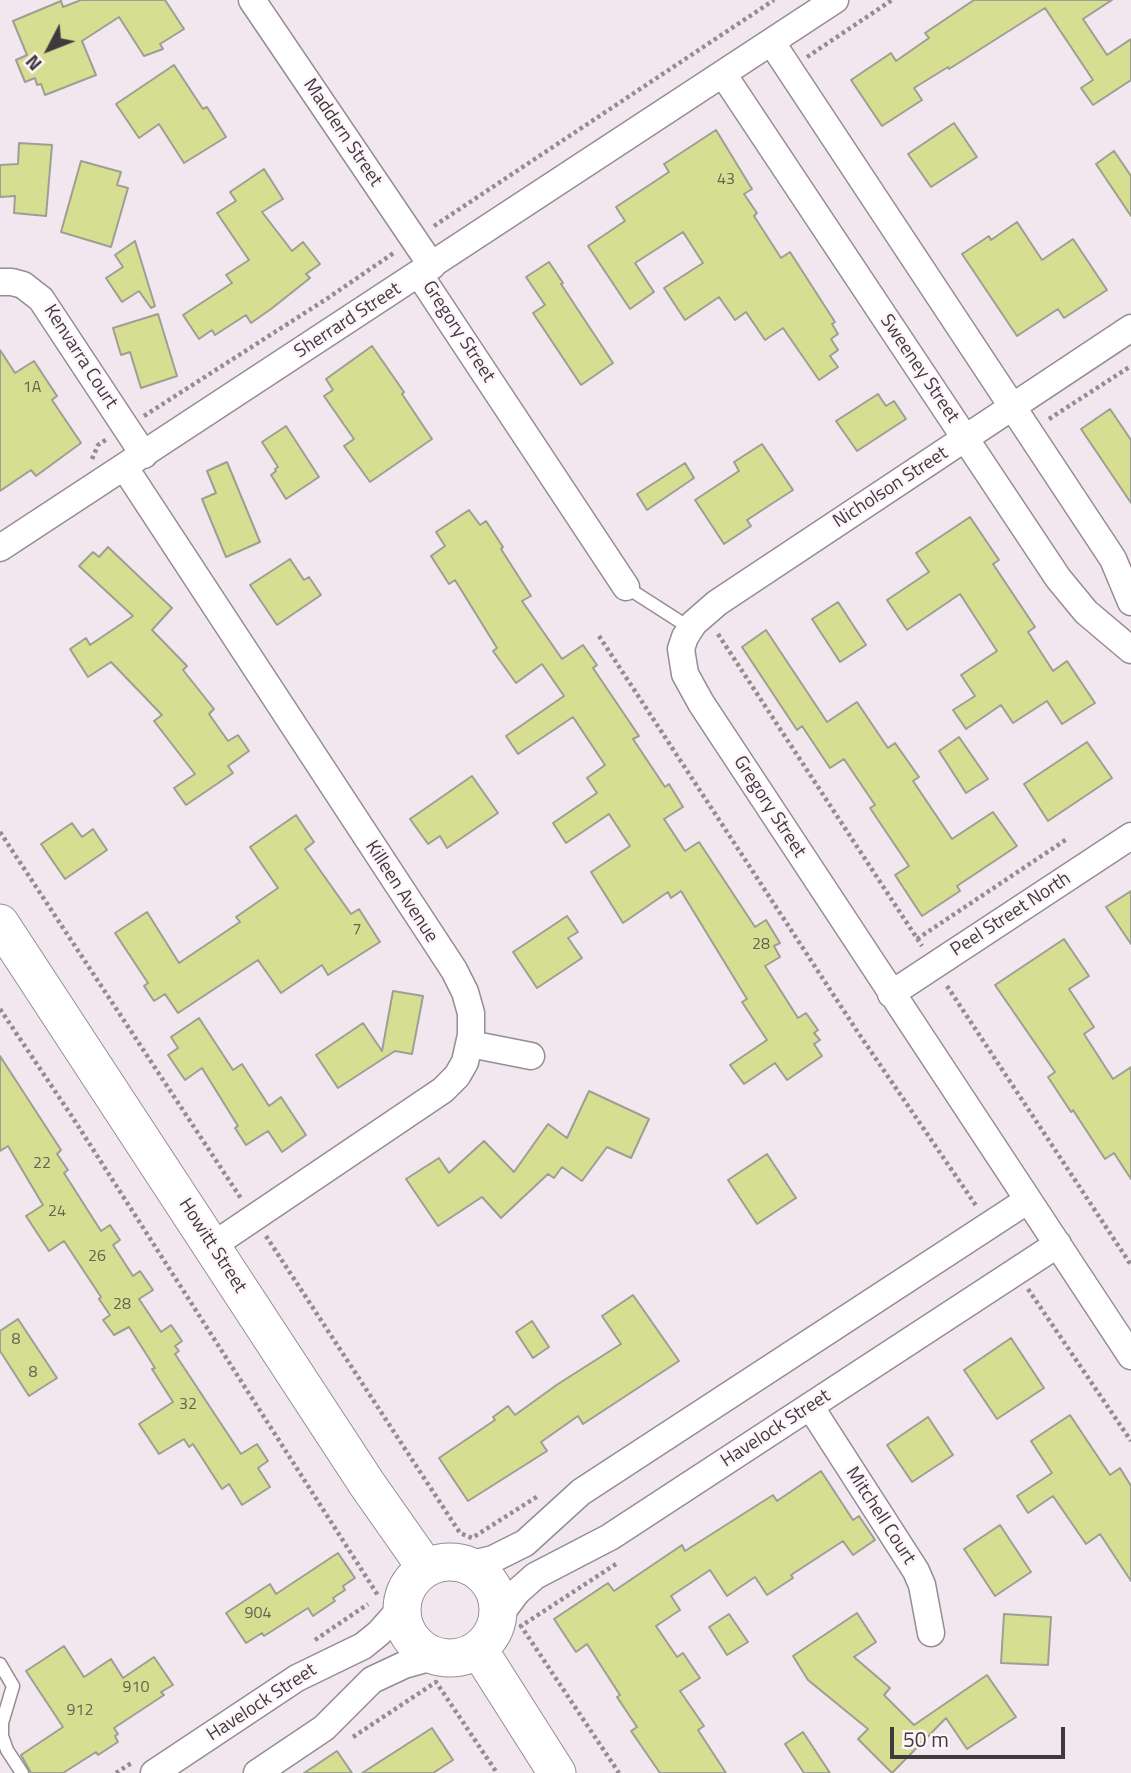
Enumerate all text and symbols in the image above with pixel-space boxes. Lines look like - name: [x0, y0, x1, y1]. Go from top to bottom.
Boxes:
- north arrow: [14, 14, 84, 84]
- text: N: [18, 49, 48, 78]
- street label: Maddern Street: [298, 75, 386, 191]
- house number: 43: [717, 170, 735, 190]
- street label: Gregory Street: [417, 277, 499, 387]
- street label: Sherrard Street: [291, 278, 405, 364]
- street label: Kenvarra Court: [38, 301, 122, 413]
- street label: Sweeney Street: [874, 311, 964, 427]
- house number: 1A: [23, 378, 41, 398]
- street label: Nicholson Street: [829, 442, 953, 534]
- street label: Gregory Street: [728, 752, 810, 862]
- street label: Killeen Avenue: [360, 837, 442, 947]
- street label: Peel Street North: [947, 868, 1075, 962]
- house number: 7: [353, 920, 361, 940]
- house number: 28: [752, 935, 770, 955]
- house number: 22: [33, 1154, 51, 1174]
- street label: Howitt Street: [173, 1195, 251, 1297]
- house number: 24: [48, 1202, 66, 1222]
- house number: 26: [88, 1247, 106, 1267]
- house number: 28: [113, 1295, 131, 1315]
- house number: 8: [12, 1330, 20, 1350]
- house number: 8: [29, 1363, 37, 1383]
- street label: Havelock Street: [717, 1385, 835, 1473]
- house number: 32: [179, 1395, 197, 1415]
- street label: Mitchell Court: [840, 1463, 920, 1569]
- house number: 904: [245, 1604, 271, 1624]
- street label: Havelock Street: [203, 1659, 321, 1747]
- house number: 910: [123, 1678, 149, 1698]
- house number: 912: [67, 1701, 93, 1721]
- scale bar: [893, 1714, 1068, 1758]
- text: 50 m: [903, 1723, 949, 1755]

